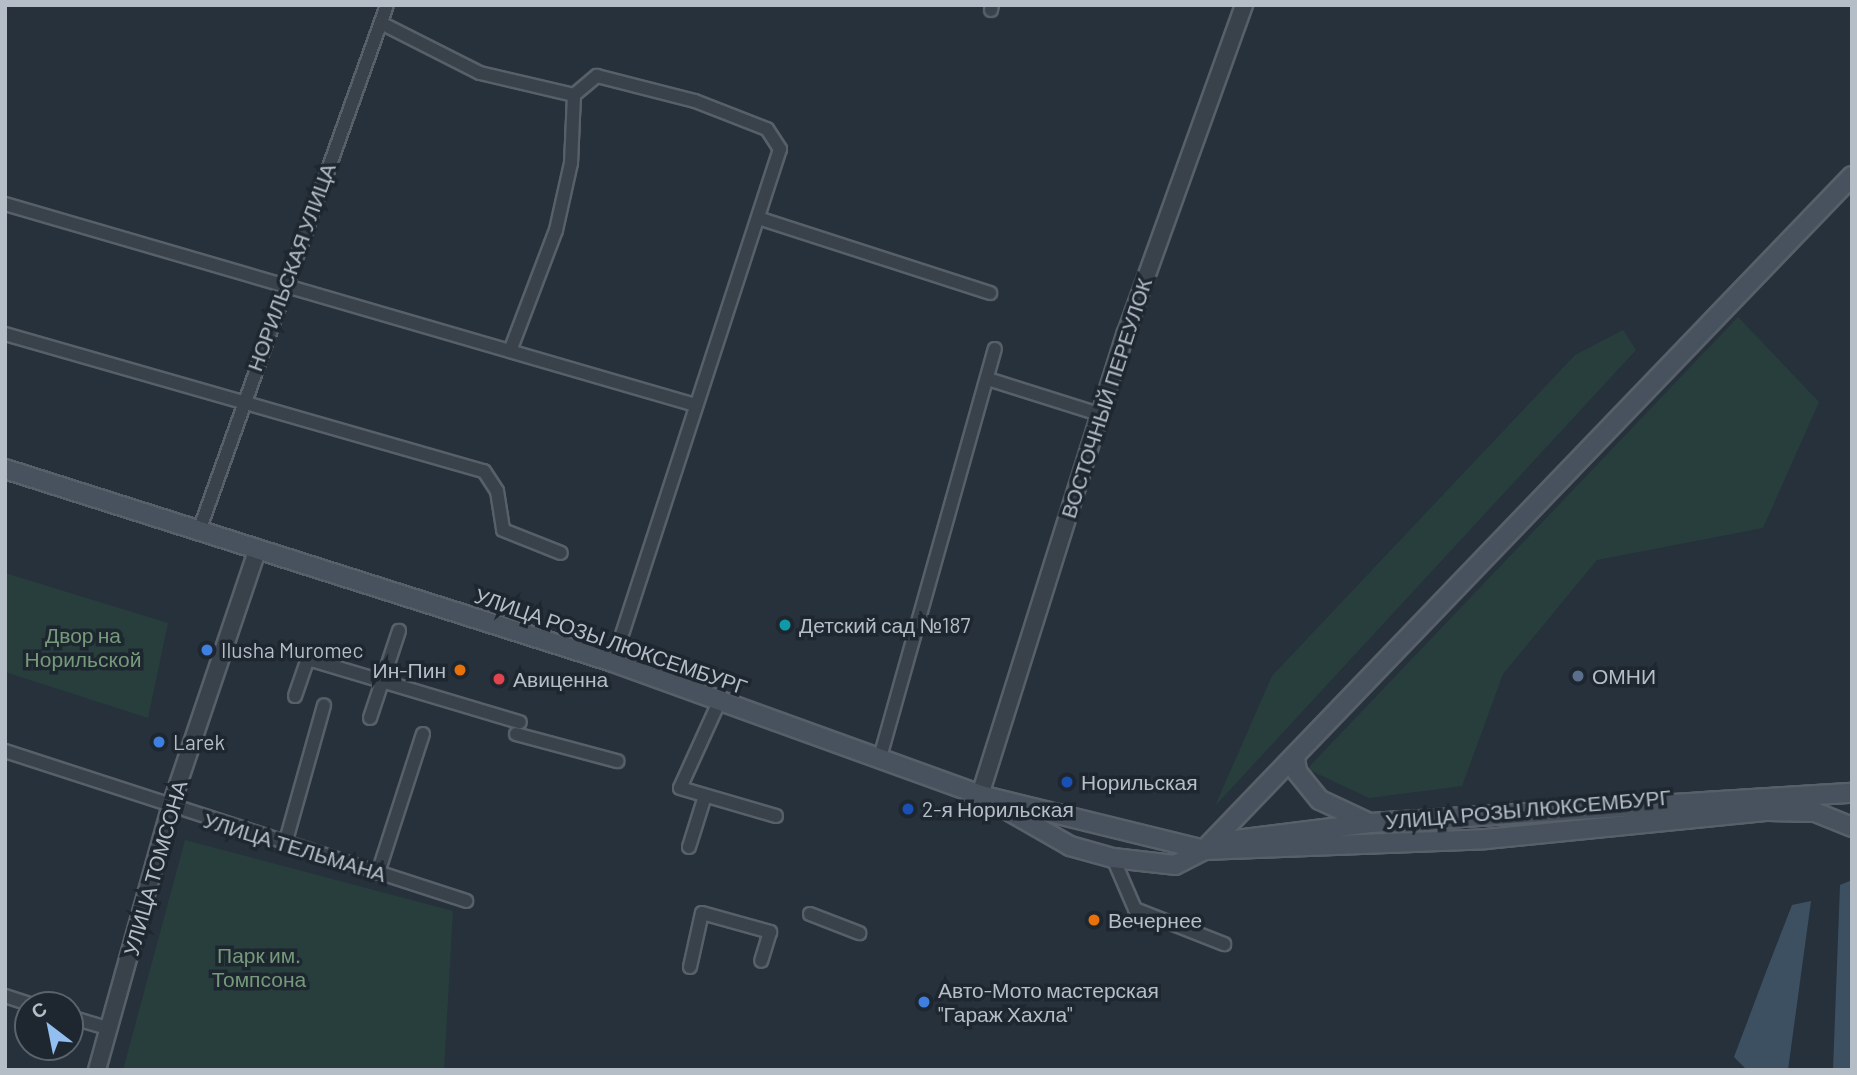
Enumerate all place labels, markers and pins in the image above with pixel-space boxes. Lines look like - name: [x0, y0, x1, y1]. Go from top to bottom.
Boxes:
- place label: Детский сад №187: [799, 612, 970, 638]
- marker: Детский сад №187: [777, 617, 793, 633]
- place label: Ilusha Muromec: [221, 637, 363, 663]
- marker: Ilusha Muromec: [199, 642, 215, 658]
- place label: Ин-Пин: [373, 657, 446, 683]
- marker: Ин-Пин: [452, 662, 468, 678]
- place label: ОМНИ: [1592, 663, 1656, 689]
- place label: Авиценна: [513, 666, 608, 692]
- marker: ОМНИ: [1570, 668, 1586, 684]
- marker: Авиценна: [491, 671, 507, 687]
- place label: Larek: [173, 729, 225, 755]
- marker: Larek: [151, 734, 167, 750]
- place label: Норильская: [1081, 769, 1198, 795]
- marker: Норильская: [1059, 774, 1075, 790]
- place label: 2-я Норильская: [922, 796, 1074, 822]
- marker: 2-я Норильская: [900, 801, 916, 817]
- place label: Вечернее: [1108, 907, 1202, 933]
- marker: Вечернее: [1086, 912, 1102, 928]
- place label: Авто-Мото мастерская "Гараж Хахла": [938, 977, 1159, 1027]
- marker: Авто-Мото мастерская "Гараж Хахла": [916, 994, 932, 1010]

